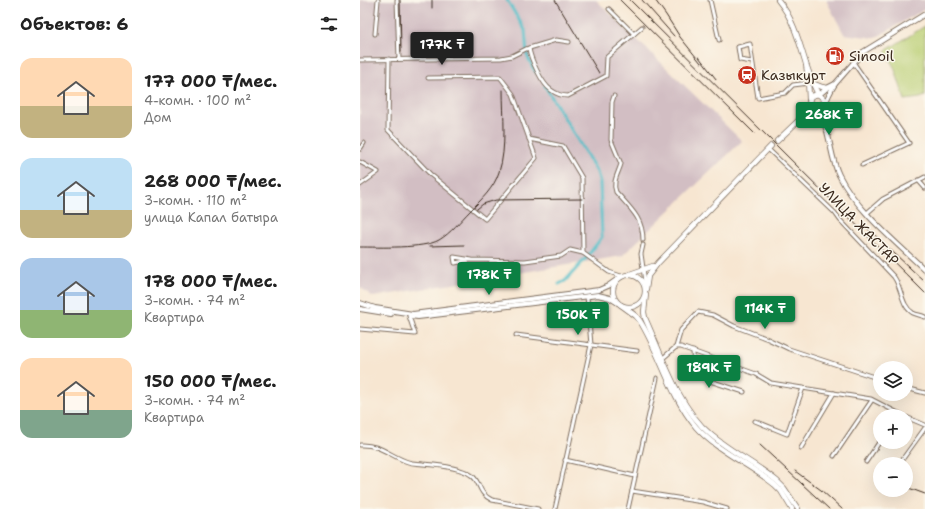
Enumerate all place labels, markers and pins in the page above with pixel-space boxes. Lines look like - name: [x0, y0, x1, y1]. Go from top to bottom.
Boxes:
- pin: 177K ₸: [409, 32, 475, 66]
- fuel station icon: Sinooil: [824, 45, 846, 67]
- place label: Sinooil: [849, 47, 895, 65]
- station icon: Казыкурт: [736, 64, 758, 86]
- place label: Казыкурт: [761, 66, 826, 84]
- pin: 268K ₸: [796, 102, 862, 136]
- pin: 178K ₸: [456, 262, 522, 296]
- pin: 114K ₸: [732, 296, 798, 330]
- pin: 150K ₸: [545, 302, 611, 336]
- pin: 189K ₸: [676, 355, 742, 389]

